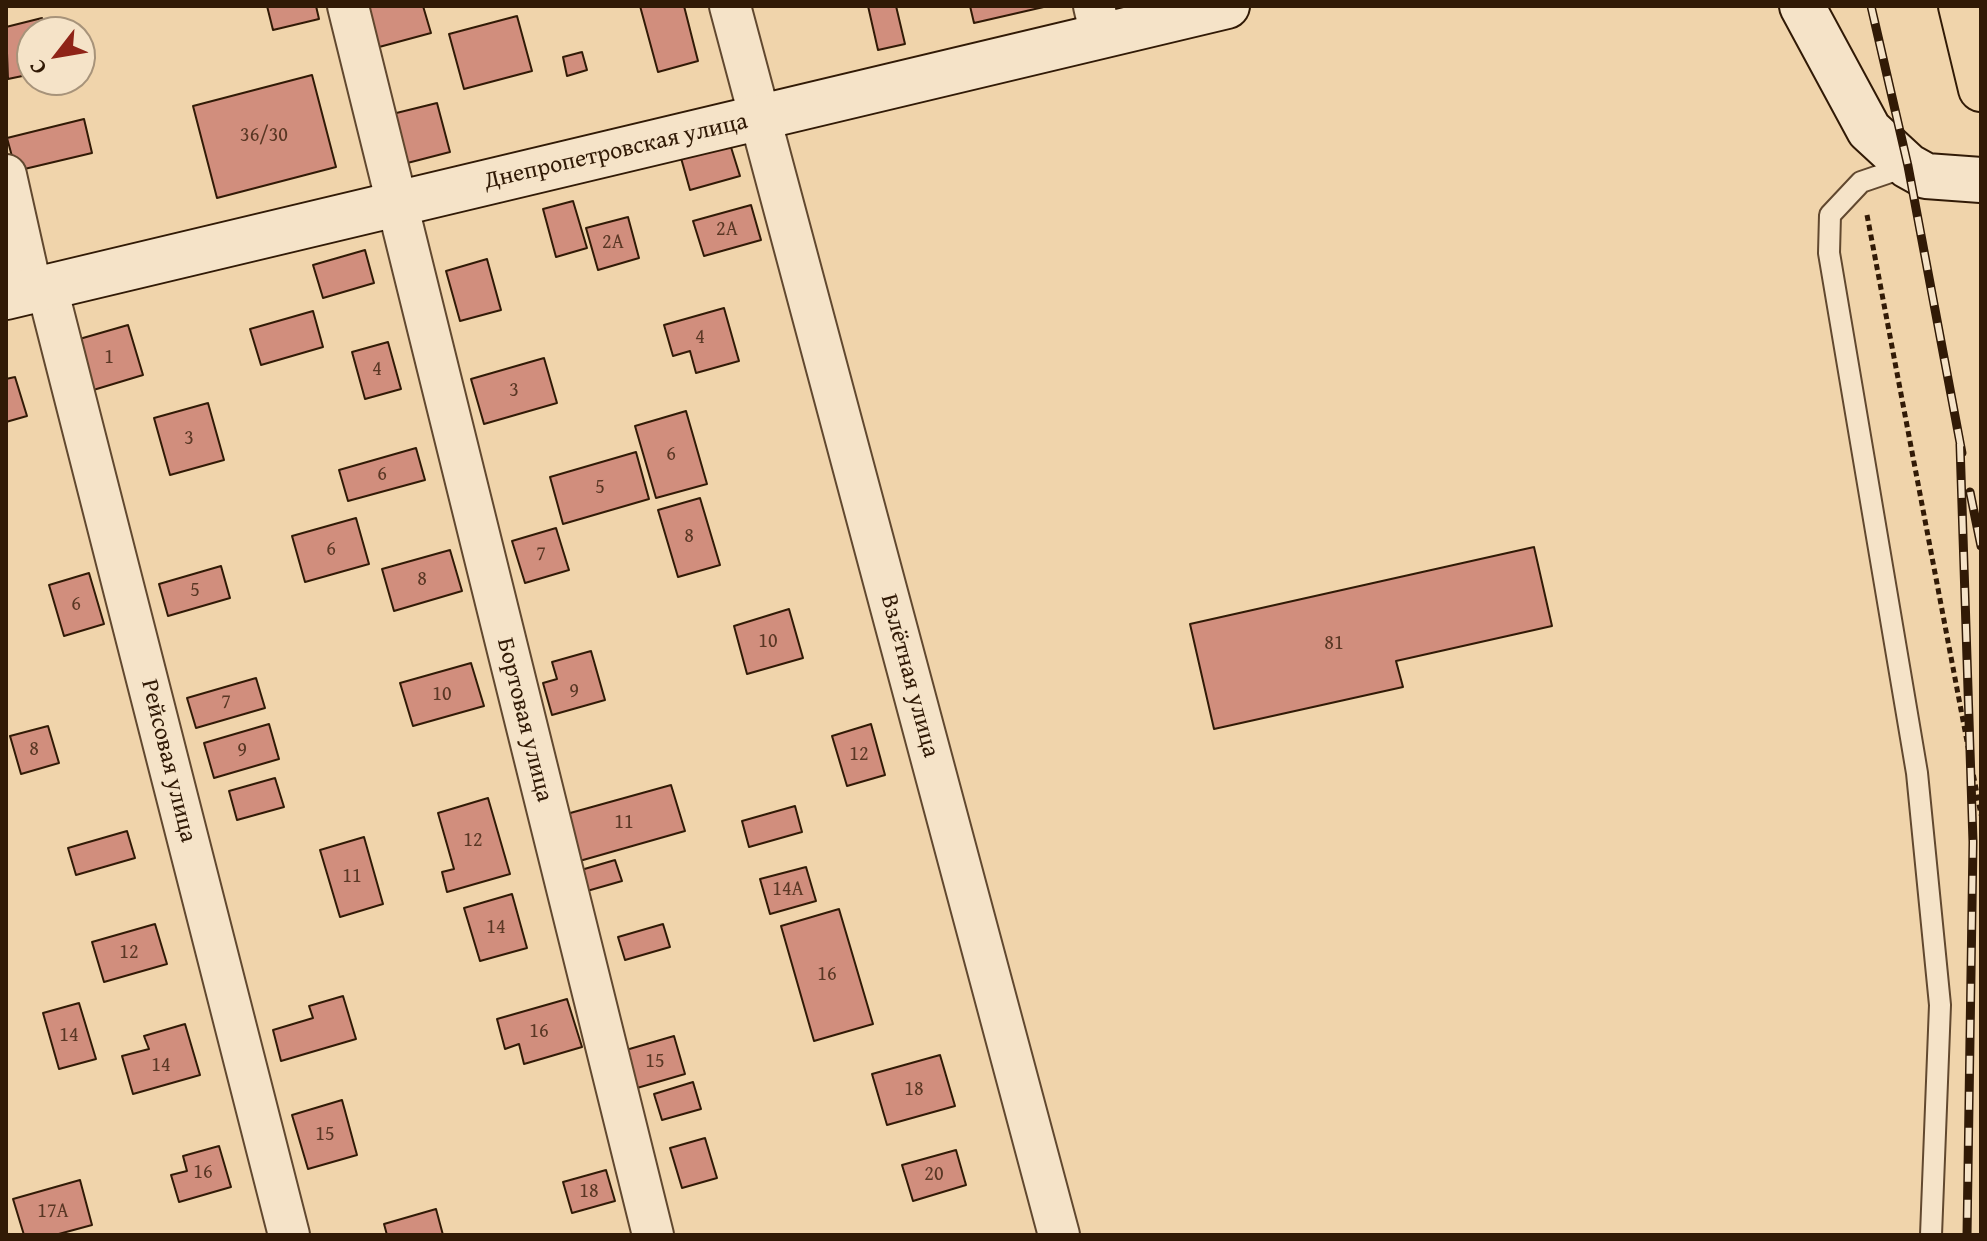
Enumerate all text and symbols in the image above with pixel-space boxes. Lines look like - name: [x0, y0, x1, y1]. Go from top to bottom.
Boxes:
- north arrow: [16, 16, 96, 96]
- text: С: [20, 54, 54, 81]
- street label: Днепропетровская улица: [482, 108, 750, 196]
- house number: 36/30: [240, 124, 288, 148]
- house number: 2А: [716, 218, 738, 242]
- house number: 2А: [602, 231, 624, 255]
- house number: 4: [695, 326, 705, 350]
- house number: 1: [104, 346, 114, 370]
- house number: 4: [372, 358, 382, 382]
- house number: 3: [509, 379, 519, 403]
- house number: 3: [184, 427, 194, 451]
- house number: 6: [666, 443, 676, 467]
- house number: 6: [377, 463, 387, 487]
- house number: 5: [595, 476, 605, 500]
- house number: 8: [684, 525, 694, 549]
- house number: 6: [326, 538, 336, 562]
- house number: 7: [536, 543, 546, 567]
- house number: 8: [417, 568, 427, 592]
- house number: 5: [190, 579, 200, 603]
- street label: Взлётная улица: [873, 591, 945, 761]
- house number: 6: [71, 593, 81, 617]
- house number: 10: [758, 630, 778, 654]
- house number: 81: [1324, 632, 1344, 656]
- street label: Бортовая улица: [490, 635, 558, 805]
- street label: Рейсовая улица: [134, 677, 202, 845]
- house number: 9: [569, 680, 579, 704]
- house number: 10: [432, 683, 452, 707]
- house number: 7: [221, 691, 231, 715]
- house number: 8: [29, 738, 39, 762]
- house number: 9: [237, 739, 247, 763]
- house number: 12: [849, 743, 869, 767]
- house number: 11: [614, 811, 634, 835]
- house number: 12: [463, 829, 483, 853]
- house number: 11: [342, 865, 362, 889]
- house number: 14А: [772, 878, 804, 902]
- house number: 14: [486, 916, 506, 940]
- house number: 12: [119, 941, 139, 965]
- house number: 16: [817, 963, 837, 987]
- house number: 16: [529, 1020, 549, 1044]
- house number: 14: [59, 1024, 79, 1048]
- house number: 15: [645, 1050, 665, 1074]
- house number: 14: [151, 1054, 171, 1078]
- house number: 18: [904, 1078, 924, 1102]
- house number: 15: [315, 1123, 335, 1147]
- house number: 16: [193, 1161, 213, 1185]
- house number: 20: [924, 1163, 944, 1187]
- house number: 18: [579, 1180, 599, 1204]
- house number: 17А: [37, 1200, 69, 1224]

